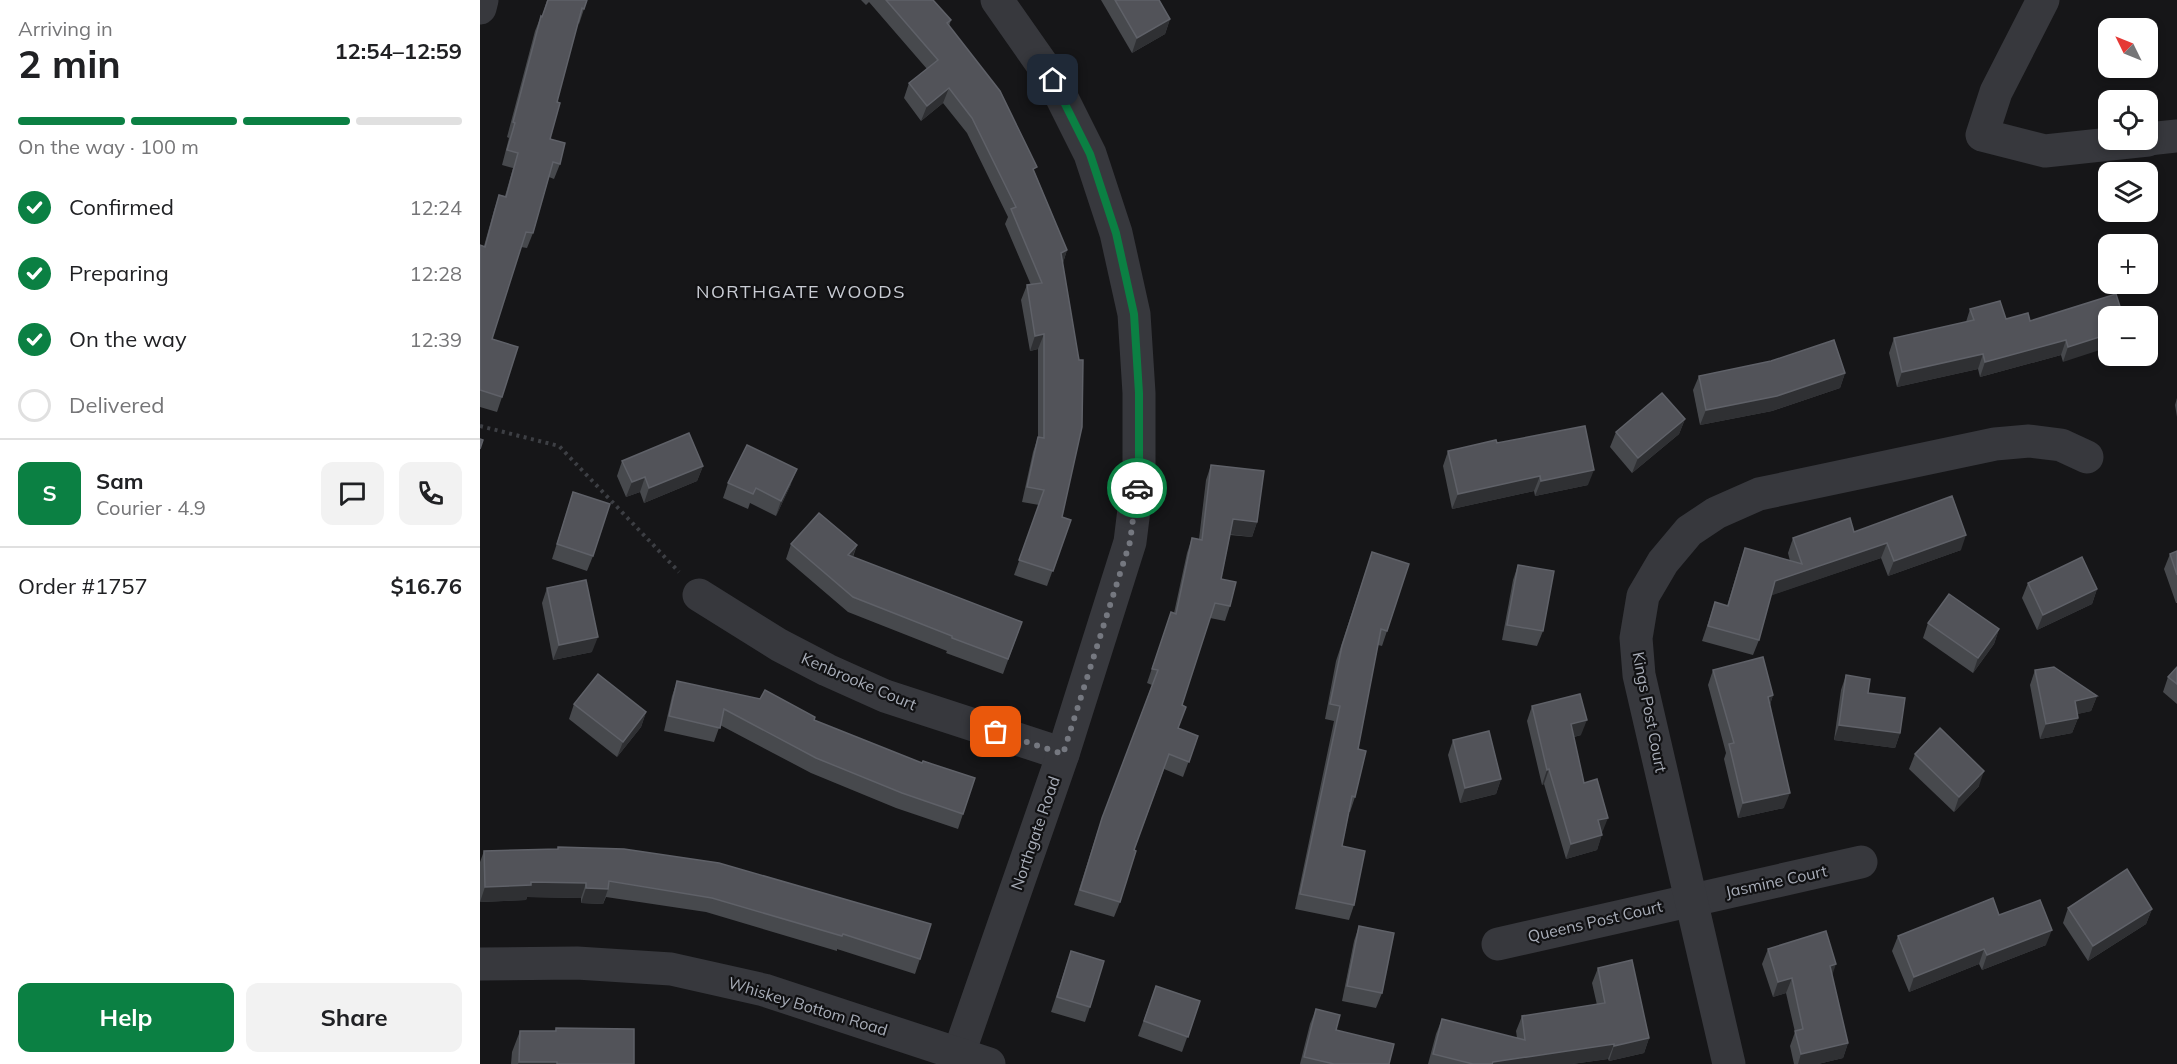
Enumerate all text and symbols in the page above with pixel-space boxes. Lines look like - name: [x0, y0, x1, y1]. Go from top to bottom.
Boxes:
- text: Arriving in: [18, 16, 113, 41]
- north arrow: [2098, 18, 2158, 78]
- map controls: [2098, 18, 2158, 366]
- text: 12:54–12:59: [334, 37, 462, 65]
- text: 2 min: [18, 39, 121, 88]
- pin: [1027, 54, 1078, 105]
- icon: home: [1036, 63, 1069, 96]
- button: locate: [2098, 90, 2158, 150]
- text: On the way · 100 m: [18, 134, 199, 159]
- button: layers: [2098, 162, 2158, 222]
- icon: check: [18, 191, 51, 224]
- text: Confirmed: [69, 193, 174, 221]
- text: 12:24: [409, 195, 462, 220]
- button: +: [2098, 234, 2158, 294]
- icon: check: [18, 257, 51, 290]
- text: Preparing: [69, 259, 169, 287]
- text: 12:28: [409, 261, 462, 286]
- district label: NORTHGATE WOODS: [696, 280, 906, 303]
- button: −: [2098, 306, 2158, 366]
- icon: check: [18, 323, 51, 356]
- text: On the way: [69, 325, 187, 353]
- text: 12:39: [409, 327, 462, 352]
- text: Delivered: [69, 391, 164, 419]
- courier: [1107, 458, 1167, 518]
- button: chat: [321, 462, 384, 525]
- button: phone: [399, 462, 462, 525]
- text: Sam: [96, 467, 144, 495]
- icon: car: [1121, 472, 1154, 505]
- text: S: [42, 479, 57, 507]
- text: Courier · 4.9: [96, 495, 206, 520]
- text: Order #1757: [18, 572, 148, 600]
- text: $16.76: [391, 572, 462, 600]
- street label: Kenbrooke Court: [798, 648, 920, 714]
- street label: Kings Post Court: [1628, 650, 1672, 774]
- pin: [970, 706, 1021, 757]
- icon: bag: [979, 715, 1012, 748]
- street label: Northgate Road: [1006, 773, 1064, 893]
- street label: Jasmine Court: [1723, 860, 1829, 902]
- street label: Queens Post Court: [1526, 896, 1665, 946]
- street label: Whiskey Bottom Road: [726, 972, 890, 1040]
- button: Help: [18, 983, 234, 1052]
- button: Share: [246, 983, 462, 1052]

